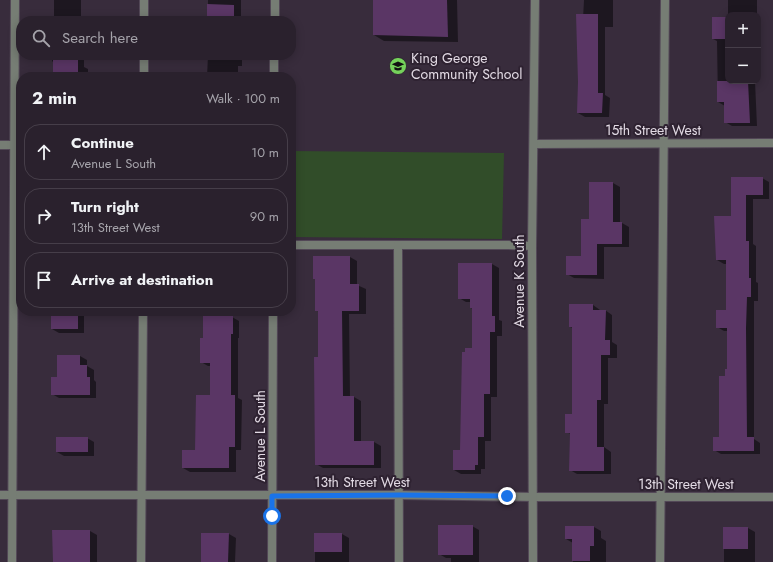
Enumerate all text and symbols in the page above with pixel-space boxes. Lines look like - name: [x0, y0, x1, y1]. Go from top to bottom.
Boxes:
- map controls: [725, 12, 761, 84]
- button: +: [725, 12, 761, 48]
- search box: [16, 16, 296, 60]
- icon: search: [30, 27, 52, 49]
- text: Search here: [62, 27, 138, 49]
- place label: King George Community School: [411, 48, 522, 84]
- button: −: [725, 48, 761, 84]
- school or university icon: King George Community School: [388, 56, 408, 76]
- text: 2 min: [32, 86, 77, 110]
- text: Walk · 100 m: [206, 89, 280, 108]
- street label: 15th Street West: [605, 120, 701, 140]
- text: Continue: [71, 132, 134, 154]
- icon: ahead: [33, 141, 55, 163]
- text: 10 m: [251, 143, 279, 162]
- text: Avenue L South: [71, 154, 156, 173]
- text: Turn right: [71, 196, 139, 218]
- icon: right: [33, 205, 55, 227]
- text: 90 m: [250, 207, 279, 226]
- text: 13th Street West: [71, 218, 160, 237]
- street label: Avenue K South: [509, 234, 529, 328]
- icon: arrive: [33, 269, 55, 291]
- text: Arrive at destination: [71, 269, 213, 291]
- street label: Avenue L South: [250, 390, 270, 482]
- street label: 13th Street West: [314, 472, 410, 492]
- street label: 13th Street West: [638, 474, 734, 494]
- route end: [498, 487, 516, 505]
- route start: [263, 507, 281, 525]

